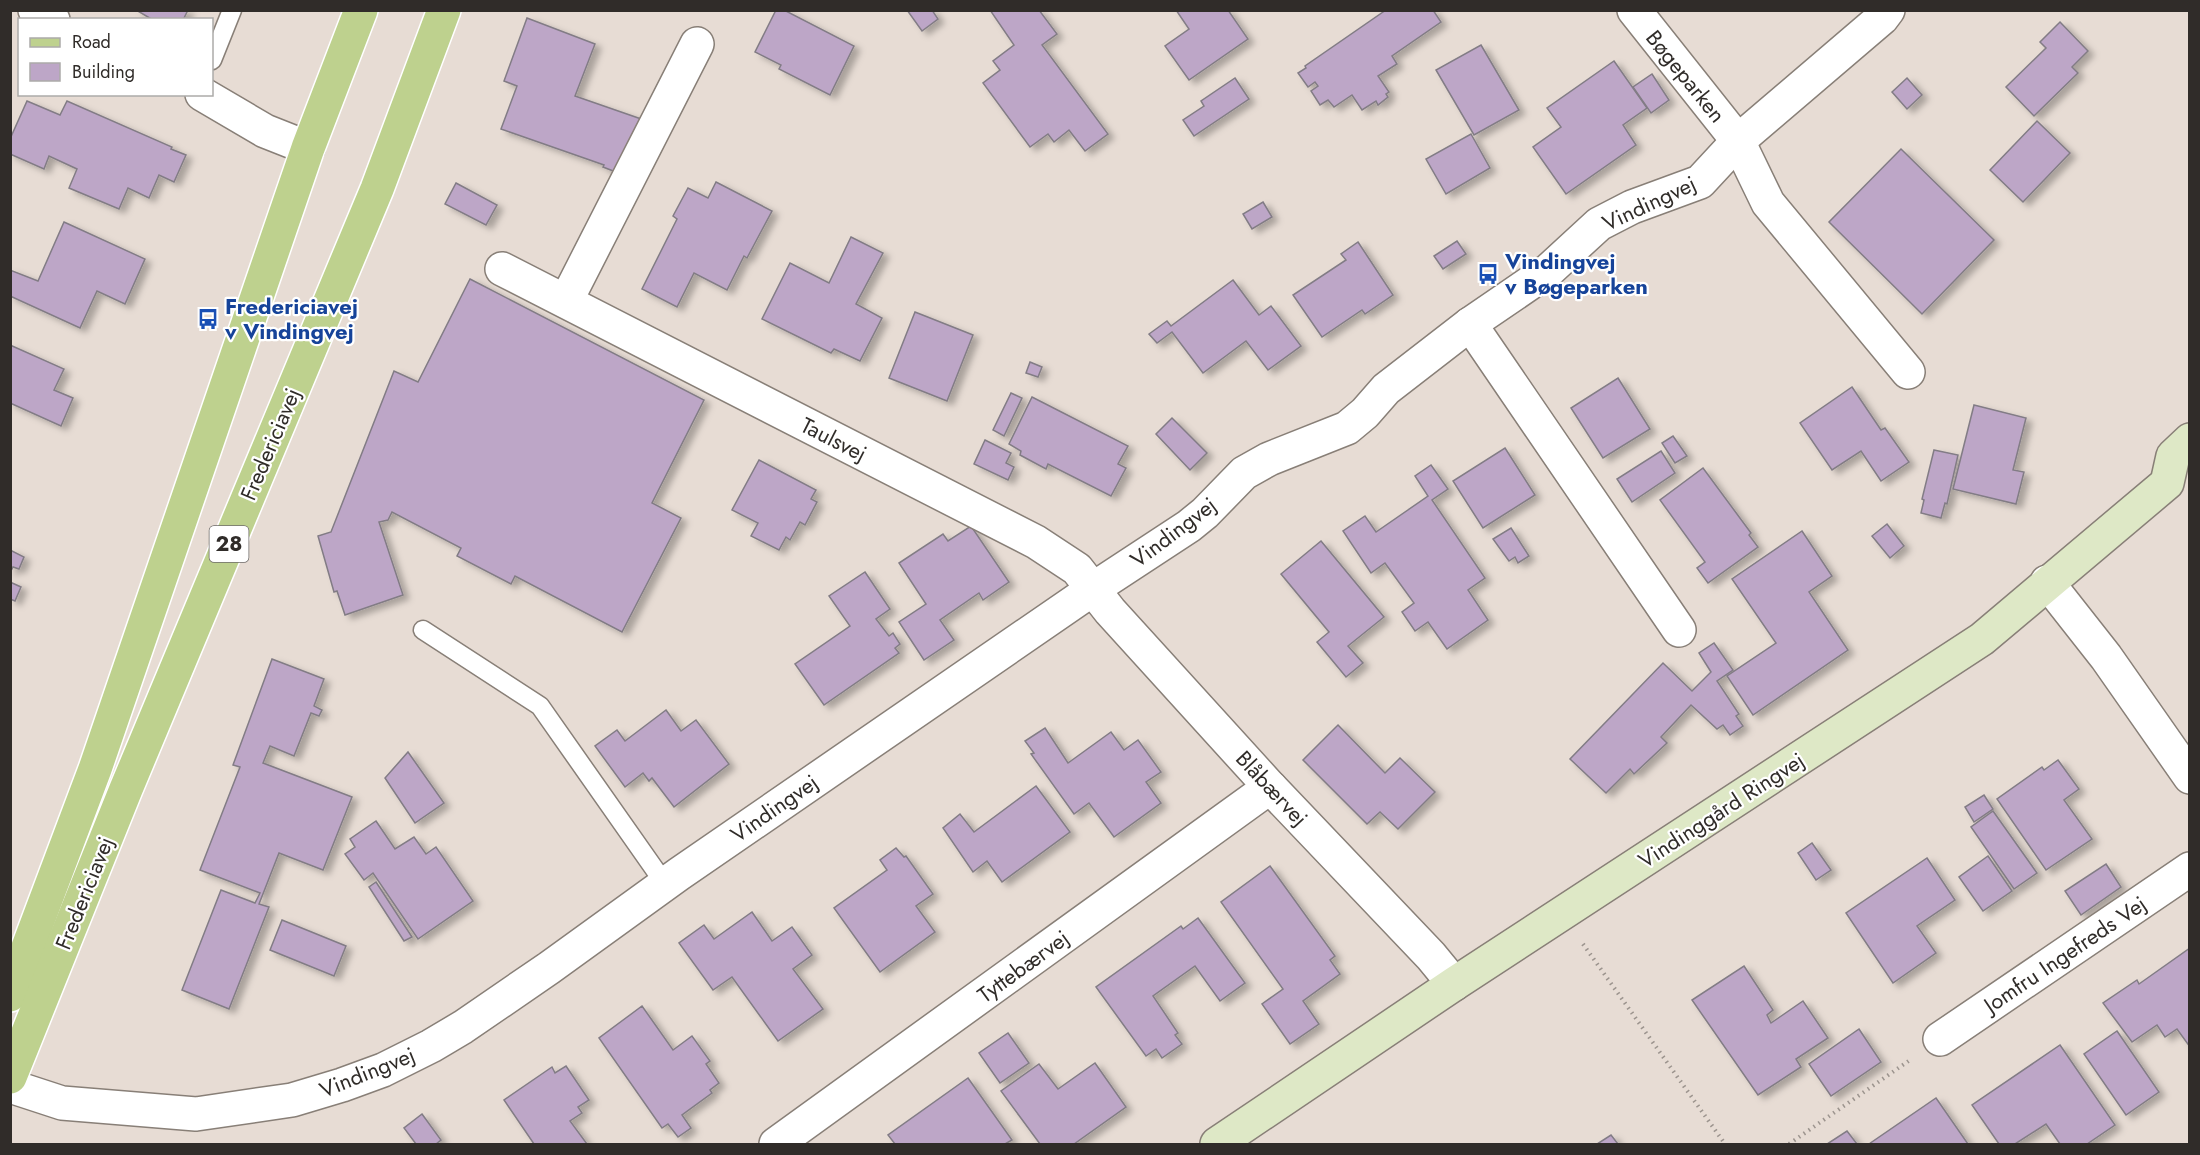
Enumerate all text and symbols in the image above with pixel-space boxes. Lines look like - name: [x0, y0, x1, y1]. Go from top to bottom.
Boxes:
- legend: [18, 18, 213, 96]
- street label: Bøgeparken: [1639, 23, 1733, 129]
- text: Road: [72, 29, 111, 55]
- text: Building: [72, 59, 135, 85]
- street label: Vindingvej: [1597, 167, 1701, 239]
- place label: Vindingvej v Bøgeparken: [1504, 245, 1648, 302]
- bus stop icon: Vindingvej v Bøgeparken: [1476, 262, 1500, 286]
- place label: Fredericiavej v Vindingvej: [224, 290, 358, 347]
- bus stop icon: Fredericiavej v Vindingvej: [196, 307, 220, 331]
- street label: Fredericiavej: [232, 383, 308, 505]
- street label: Taulsvej: [795, 409, 873, 469]
- street label: Vindingvej: [1123, 489, 1223, 575]
- road number: 28: [210, 526, 248, 562]
- street label: Blåbærvej: [1229, 743, 1315, 833]
- street label: Vindinggård Ringvej: [1632, 744, 1810, 876]
- street label: Vindingvej: [724, 766, 824, 850]
- street label: Fredericiavej: [47, 832, 121, 954]
- street label: Jomfru Ingefreds Vej: [1975, 888, 2153, 1022]
- street label: Tyttebærvej: [971, 922, 1075, 1010]
- street label: Vindingvej: [314, 1038, 420, 1106]

